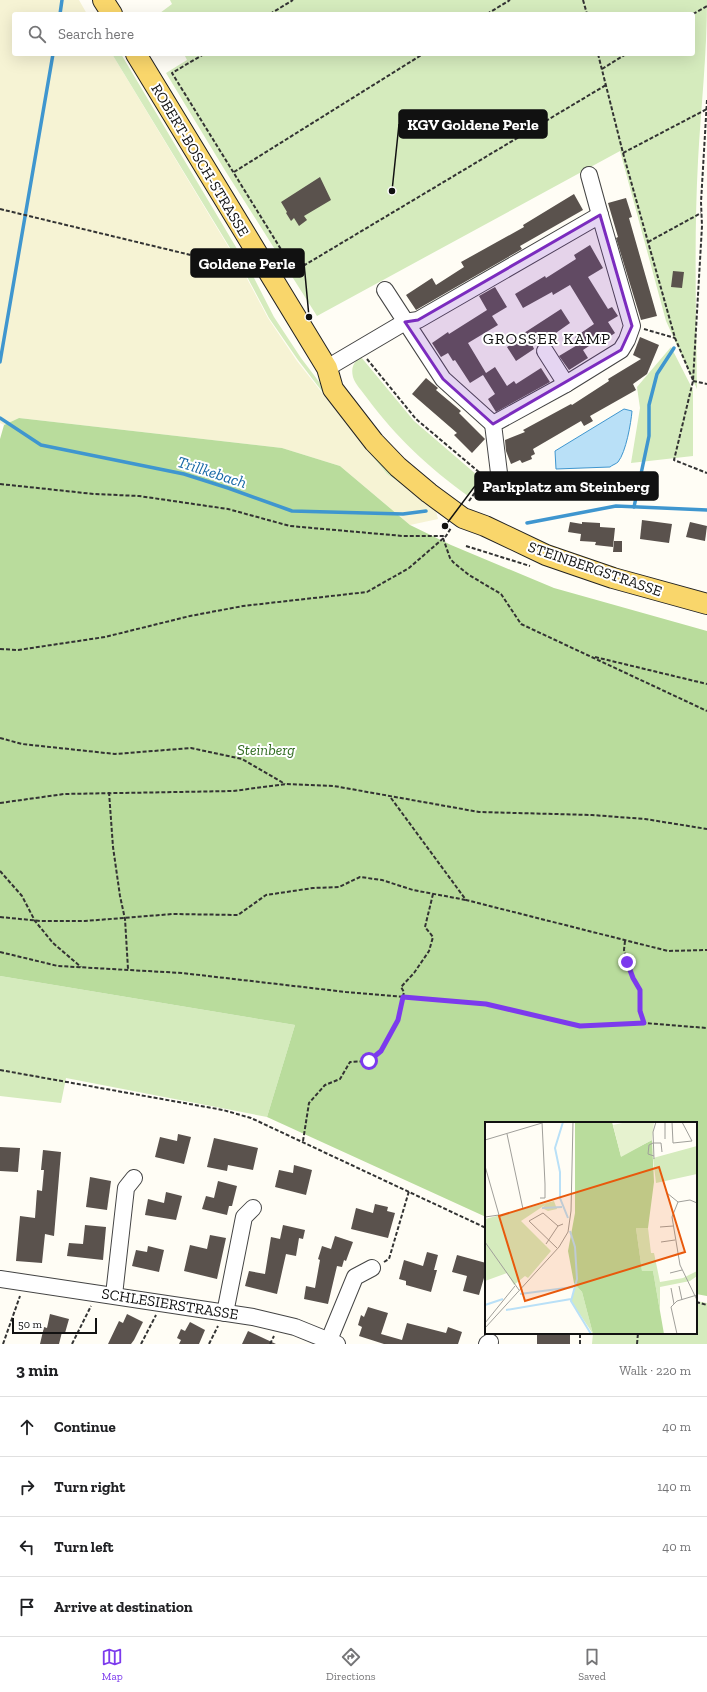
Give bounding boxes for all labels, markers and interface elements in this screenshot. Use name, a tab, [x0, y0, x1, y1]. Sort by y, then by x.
search box	[12, 12, 695, 56]
icon: search	[26, 23, 48, 45]
text: Search here	[58, 25, 134, 43]
street label: ROBERT-BOSCH-STRASSE	[147, 80, 253, 240]
callout: KGV Goldene Perle	[399, 110, 547, 138]
text: KGV Goldene Perle	[407, 115, 539, 134]
callout: Goldene Perle	[191, 249, 304, 277]
text: Goldene Perle	[198, 254, 296, 273]
district label: GROSSER KAMP	[483, 329, 611, 348]
water label: Trillkebach	[175, 452, 249, 492]
callout: Parkplatz am Steinberg	[475, 472, 658, 500]
text: Parkplatz am Steinberg	[482, 477, 650, 496]
street label: STEINBERGSTRASSE	[526, 538, 665, 600]
park label: Steinberg	[237, 741, 295, 759]
route end	[618, 953, 636, 971]
route start	[360, 1052, 378, 1070]
inset map	[485, 1122, 697, 1334]
street label: SCHLESIERSTRASSE	[100, 1284, 240, 1324]
scale bar	[12, 1316, 97, 1335]
text: 50 m	[18, 1318, 42, 1331]
text: 3 min	[16, 1360, 58, 1380]
text: Walk · 220 m	[619, 1363, 691, 1378]
icon: ahead	[16, 1416, 38, 1438]
text: Continue	[54, 1418, 116, 1436]
text: 40 m	[662, 1419, 691, 1434]
icon: right	[16, 1476, 38, 1498]
text: Turn right	[54, 1478, 125, 1496]
text: 140 m	[657, 1479, 691, 1494]
icon: left	[16, 1536, 38, 1558]
text: Turn left	[54, 1538, 114, 1556]
text: 40 m	[662, 1539, 691, 1554]
icon: arrive	[16, 1596, 38, 1618]
text: Arrive at destination	[54, 1598, 193, 1616]
tab: Map	[101, 1646, 123, 1683]
tab: Directions	[326, 1646, 376, 1683]
tab: Saved	[578, 1646, 606, 1683]

